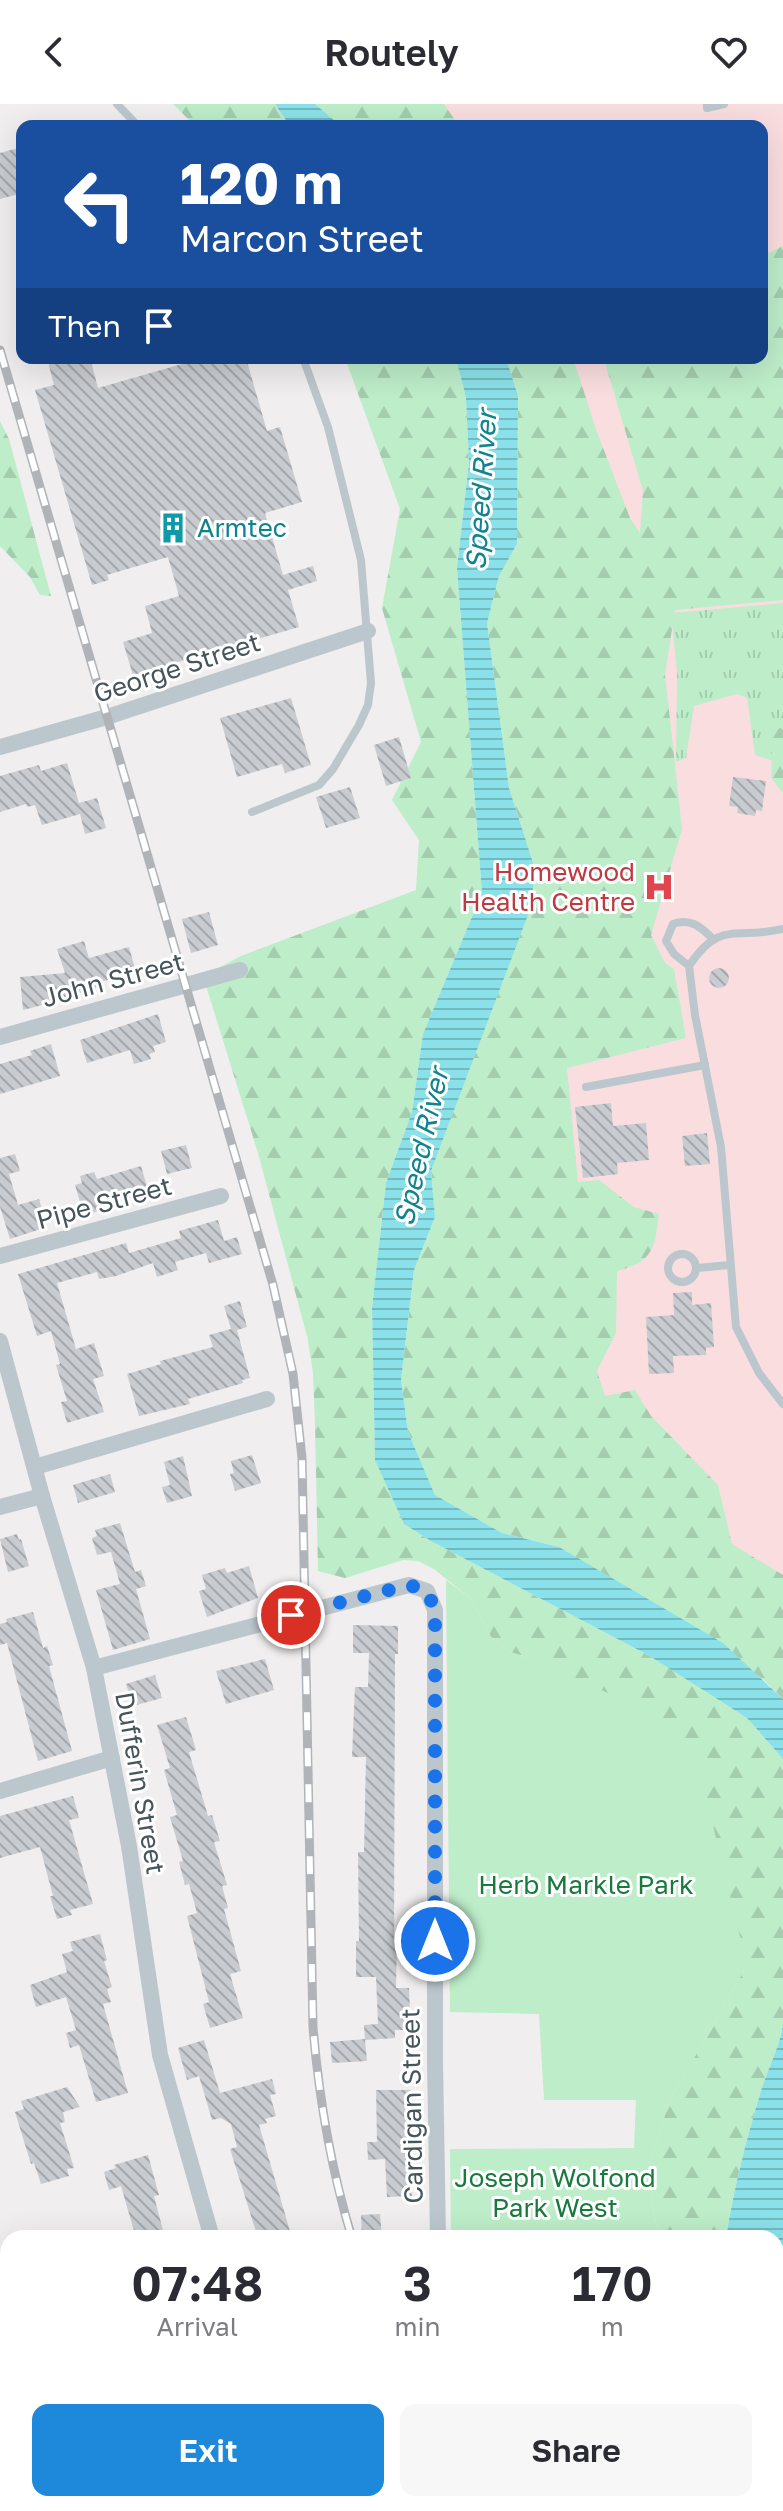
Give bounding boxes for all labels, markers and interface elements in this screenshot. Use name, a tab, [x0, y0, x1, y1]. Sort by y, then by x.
icon: back	[32, 30, 76, 74]
icon: heart	[707, 30, 751, 74]
text: Routely	[324, 31, 459, 74]
text: 120 m	[180, 149, 342, 216]
icon: left	[48, 152, 152, 256]
text: Marcon Street	[180, 217, 424, 260]
icon: arrive	[137, 304, 181, 348]
text: Then	[48, 308, 121, 344]
water label: Speed River	[458, 405, 503, 571]
building icon: Armtec	[156, 511, 190, 545]
place label: Armtec	[197, 512, 287, 543]
street label: George Street	[90, 626, 264, 709]
place label: Homewood Health Centre	[461, 856, 635, 917]
hospital icon: Homewood Health Centre	[642, 870, 676, 904]
street label: John Street	[39, 946, 187, 1013]
water label: Speed River	[386, 1061, 456, 1229]
street label: Pipe Street	[33, 1170, 175, 1235]
pin	[257, 1581, 325, 1649]
icon: arrive	[269, 1593, 313, 1637]
street label: Dufferin Street	[109, 1689, 172, 1876]
park label: Herb Markle Park	[478, 1869, 694, 1900]
position arrow	[393, 1899, 477, 1983]
street label: Cardigan Street	[394, 2008, 429, 2204]
park label: Joseph Wolfond Park West	[454, 2162, 656, 2223]
text: 07:48	[131, 2254, 263, 2312]
text: 3	[403, 2254, 432, 2312]
text: 170	[572, 2254, 653, 2312]
text: Arrival	[157, 2311, 238, 2342]
text: min	[395, 2311, 440, 2342]
text: m	[601, 2311, 624, 2342]
button: Exit	[32, 2404, 384, 2496]
button: Share	[400, 2404, 752, 2496]

